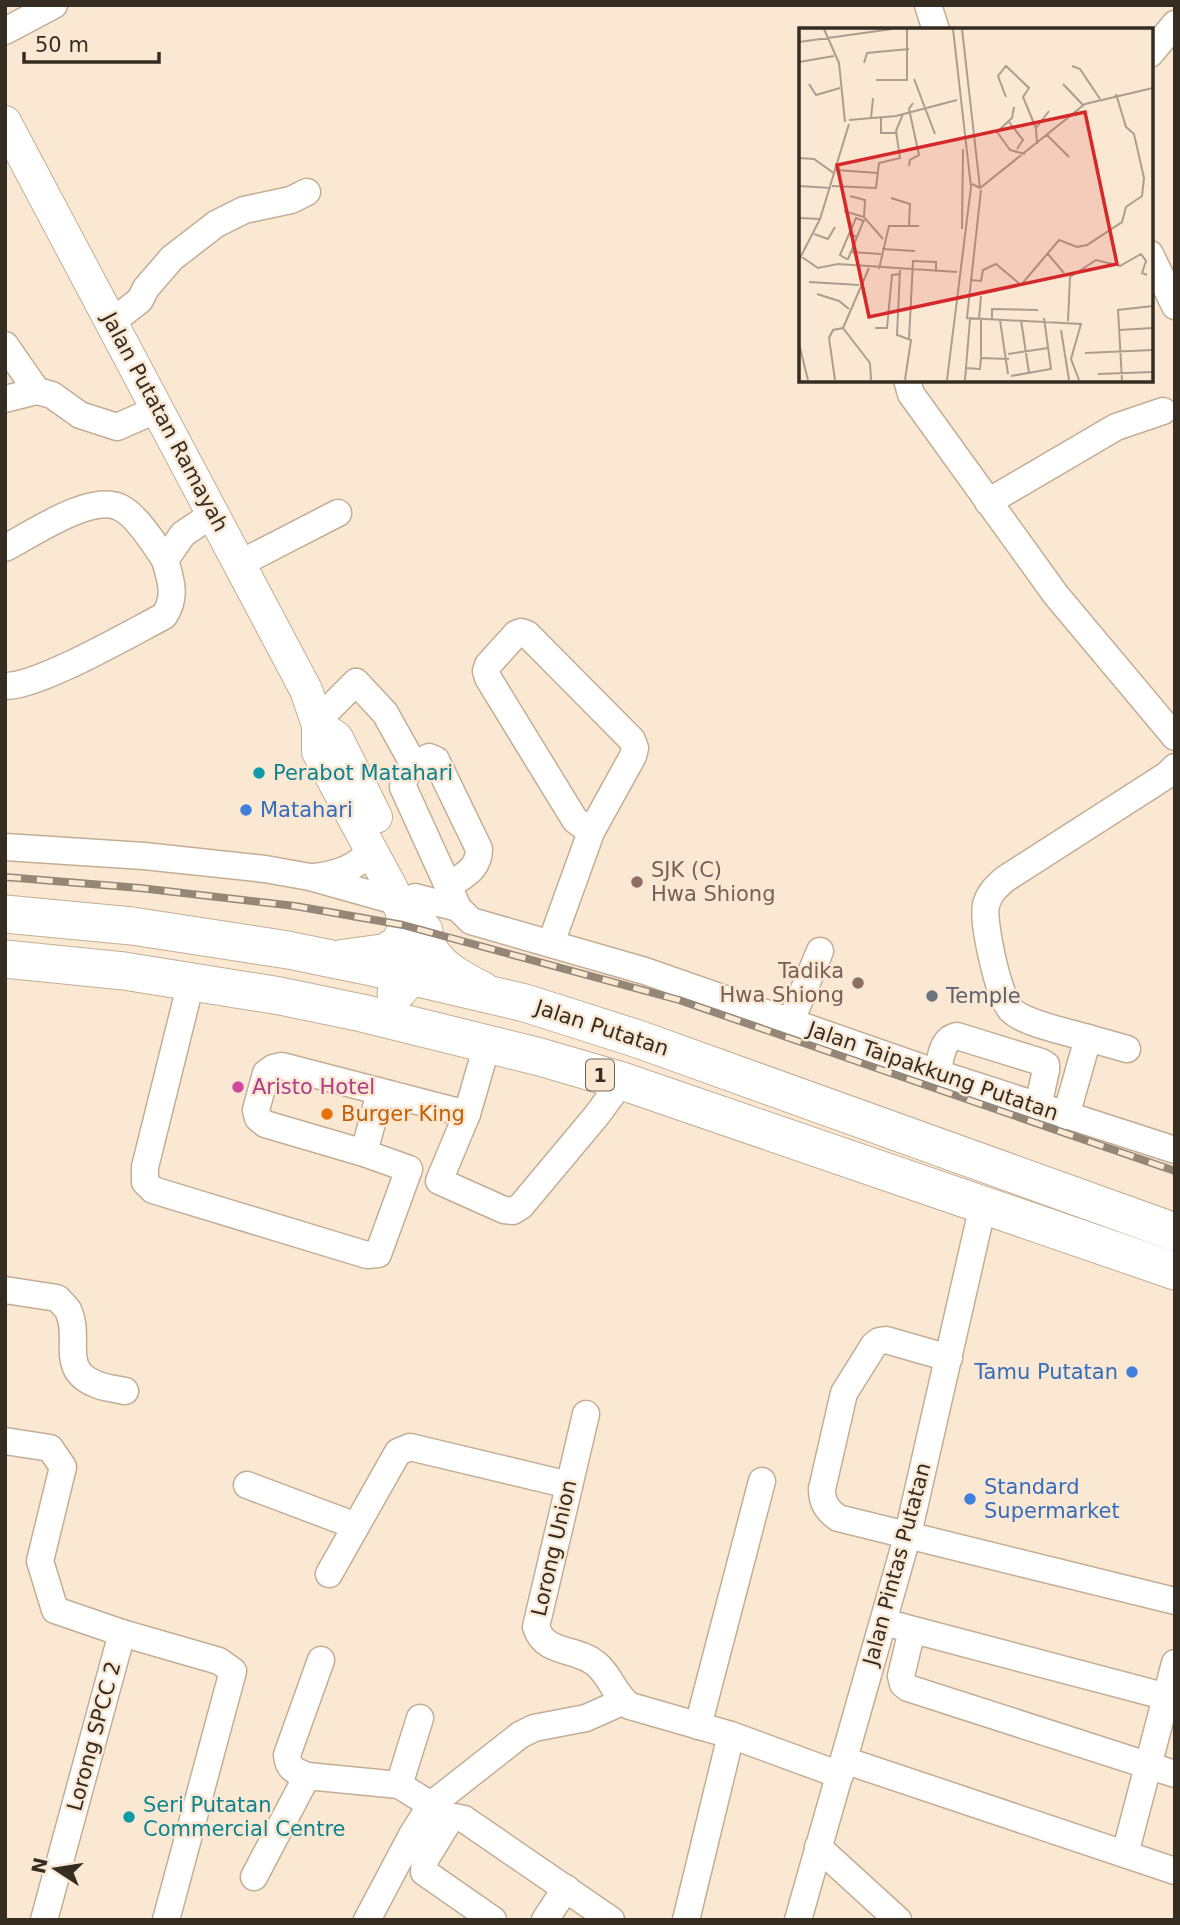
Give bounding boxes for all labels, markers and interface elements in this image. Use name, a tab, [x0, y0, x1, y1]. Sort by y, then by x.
scale bar	[24, 21, 159, 65]
inset map	[799, 28, 1152, 382]
text: 50 m	[35, 33, 89, 57]
street label: Jalan Putatan Ramayah	[96, 307, 233, 536]
place label: Perabot Matahari	[273, 761, 453, 785]
marker: Perabot Matahari	[251, 765, 267, 781]
place label: Matahari	[260, 798, 353, 822]
marker: Matahari	[238, 802, 254, 818]
place label: SJK (C) Hwa Shiong	[651, 858, 775, 906]
marker: SJK (C) Hwa Shiong	[629, 874, 645, 890]
place label: Tadika Hwa Shiong	[720, 959, 844, 1007]
marker: Tadika Hwa Shiong	[850, 975, 866, 991]
place label: Temple	[945, 984, 1021, 1008]
marker: Temple	[924, 988, 940, 1004]
street label: Jalan Putatan	[530, 995, 672, 1061]
street label: Jalan Taipakkung Putatan	[803, 1016, 1061, 1125]
road number: 1	[586, 1060, 614, 1091]
place label: Aristo Hotel	[252, 1075, 375, 1099]
marker: Aristo Hotel	[230, 1079, 246, 1095]
place label: Burger King	[341, 1102, 465, 1126]
marker: Burger King	[319, 1106, 335, 1122]
place label: Tamu Putatan	[973, 1360, 1118, 1384]
marker: Tamu Putatan	[1124, 1364, 1140, 1380]
street label: Jalan Pintas Putatan	[858, 1460, 936, 1670]
place label: Standard Supermarket	[984, 1475, 1120, 1523]
street label: Lorong Union	[527, 1477, 581, 1619]
marker: Standard Supermarket	[962, 1491, 978, 1507]
street label: Lorong SPCC 2	[62, 1659, 126, 1813]
place label: Seri Putatan Commercial Centre	[143, 1793, 346, 1841]
marker: Seri Putatan Commercial Centre	[121, 1809, 137, 1825]
north arrow	[21, 1834, 91, 1904]
text: N	[27, 1855, 52, 1876]

